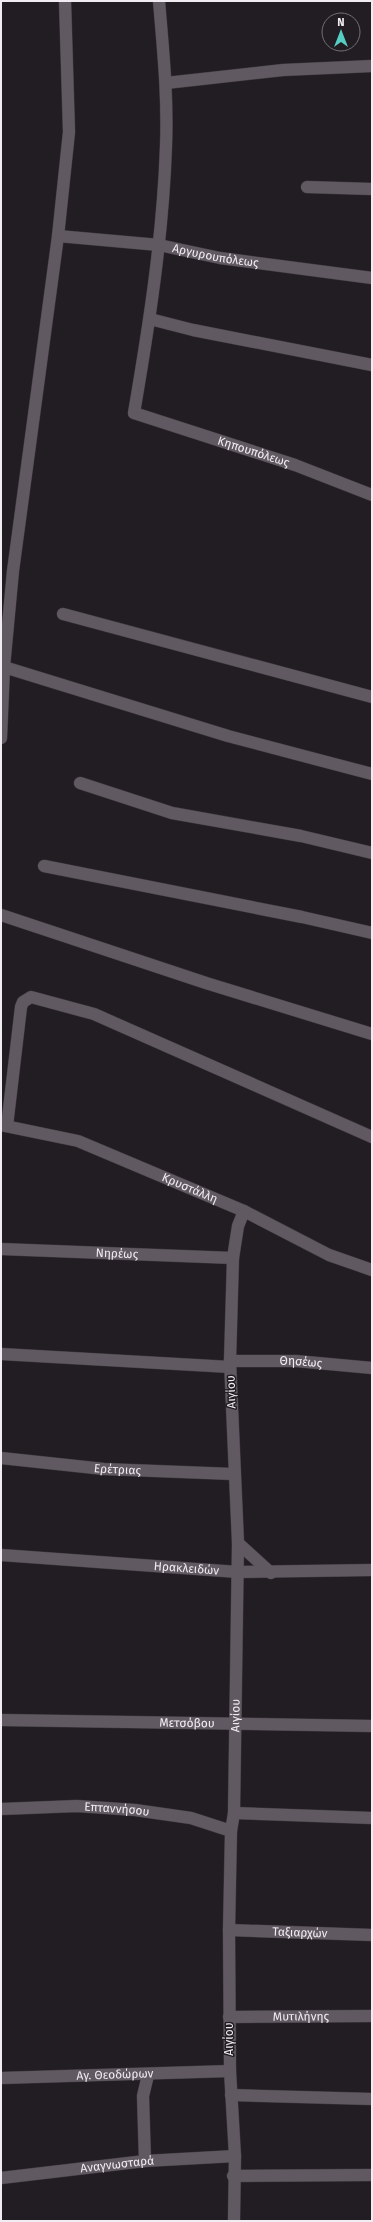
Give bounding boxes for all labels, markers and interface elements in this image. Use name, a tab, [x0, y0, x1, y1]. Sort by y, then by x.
north arrow	[321, 12, 361, 52]
text: N	[337, 16, 345, 29]
street label: Αργυρουπόλεως	[171, 241, 260, 270]
street label: Κηπουπόλεως	[216, 433, 292, 470]
street label: Κρυστάλλη	[160, 1170, 220, 1206]
street label: Νηρέως	[95, 1246, 139, 1261]
street label: Θησέως	[280, 1354, 323, 1370]
street label: Αιγίου	[223, 1375, 239, 1409]
street label: Ερέτριας	[93, 1461, 142, 1477]
street label: Ηρακλειδών	[153, 1559, 220, 1578]
street label: Αιγίου	[228, 1699, 243, 1732]
street label: Μετσόβου	[159, 1716, 215, 1730]
street label: Επταννήσου	[84, 1800, 150, 1819]
street label: Ταξιαρχών	[272, 1925, 328, 1940]
street label: Μυτιλήνης	[273, 2009, 330, 2024]
street label: Αιγίου	[222, 2022, 236, 2056]
street label: Αγ. Θεοδώρων	[76, 2066, 154, 2083]
street label: Αναγνωσταρά	[80, 2154, 154, 2176]

